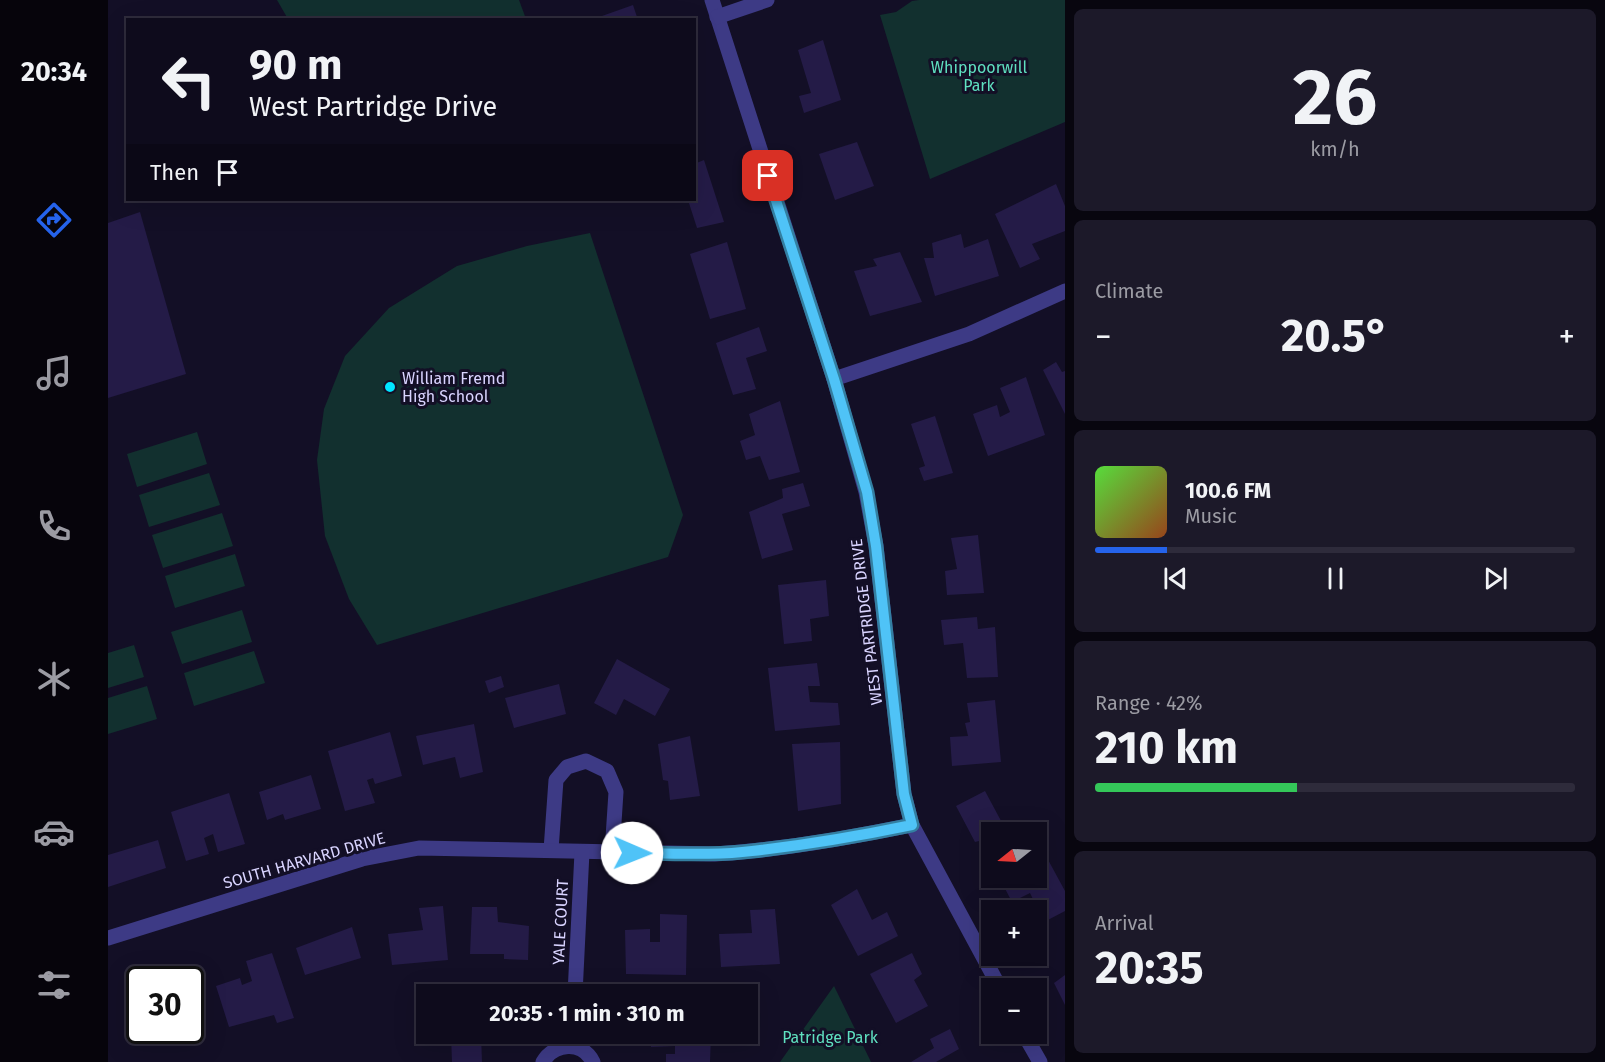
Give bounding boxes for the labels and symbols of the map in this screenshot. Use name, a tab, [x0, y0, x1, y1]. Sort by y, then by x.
park label: Whippoorwill Park	[931, 58, 1027, 95]
pin	[742, 150, 793, 201]
place label: William Fremd High School	[402, 369, 505, 406]
marker: William Fremd High School	[383, 380, 397, 394]
street label: WEST PARTRIDGE DRIVE	[847, 538, 886, 706]
position arrow	[600, 821, 664, 885]
north arrow	[981, 822, 1047, 888]
street label: SOUTH HARVARD DRIVE	[221, 828, 387, 893]
street label: YALE COURT	[549, 878, 572, 965]
speed limit sign: 30	[126, 966, 204, 1044]
park label: Patridge Park	[782, 1028, 879, 1047]

